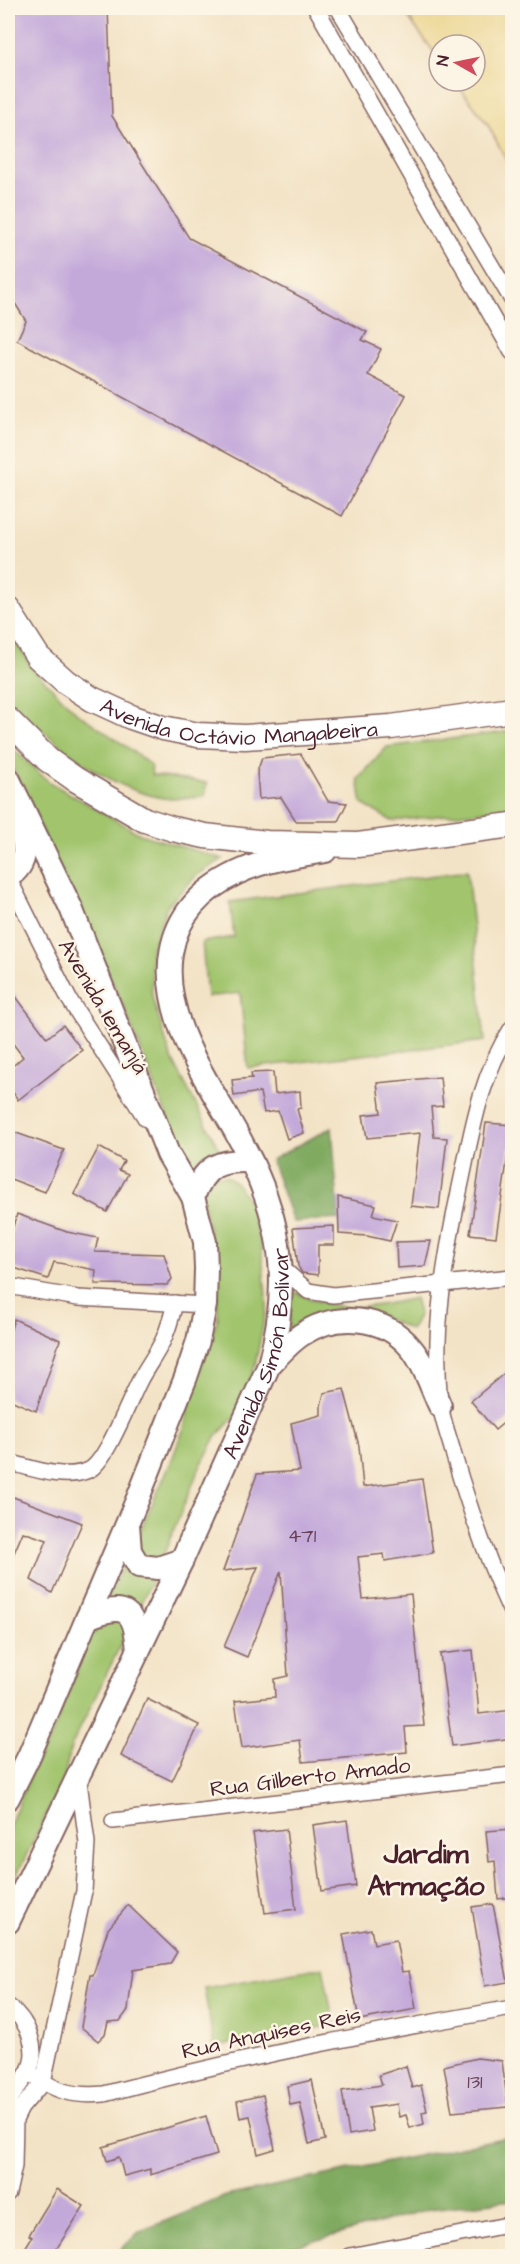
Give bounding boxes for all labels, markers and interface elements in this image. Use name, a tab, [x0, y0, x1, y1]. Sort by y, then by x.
north arrow	[427, 33, 487, 93]
text: N	[432, 54, 455, 67]
street label: Avenida Octávio Mangabeira	[95, 691, 379, 754]
street label: Avenida Iemanjá	[50, 933, 155, 1080]
street label: Avenida Simón Bolívar	[215, 1246, 298, 1464]
house number: 471	[288, 1522, 317, 1550]
street label: Rua Gilberto Amado	[208, 1750, 413, 1805]
district label: Jardim Armação	[367, 1835, 485, 1906]
street label: Rua Anquises Reis	[179, 1999, 364, 2068]
house number: 131	[467, 2068, 483, 2096]

